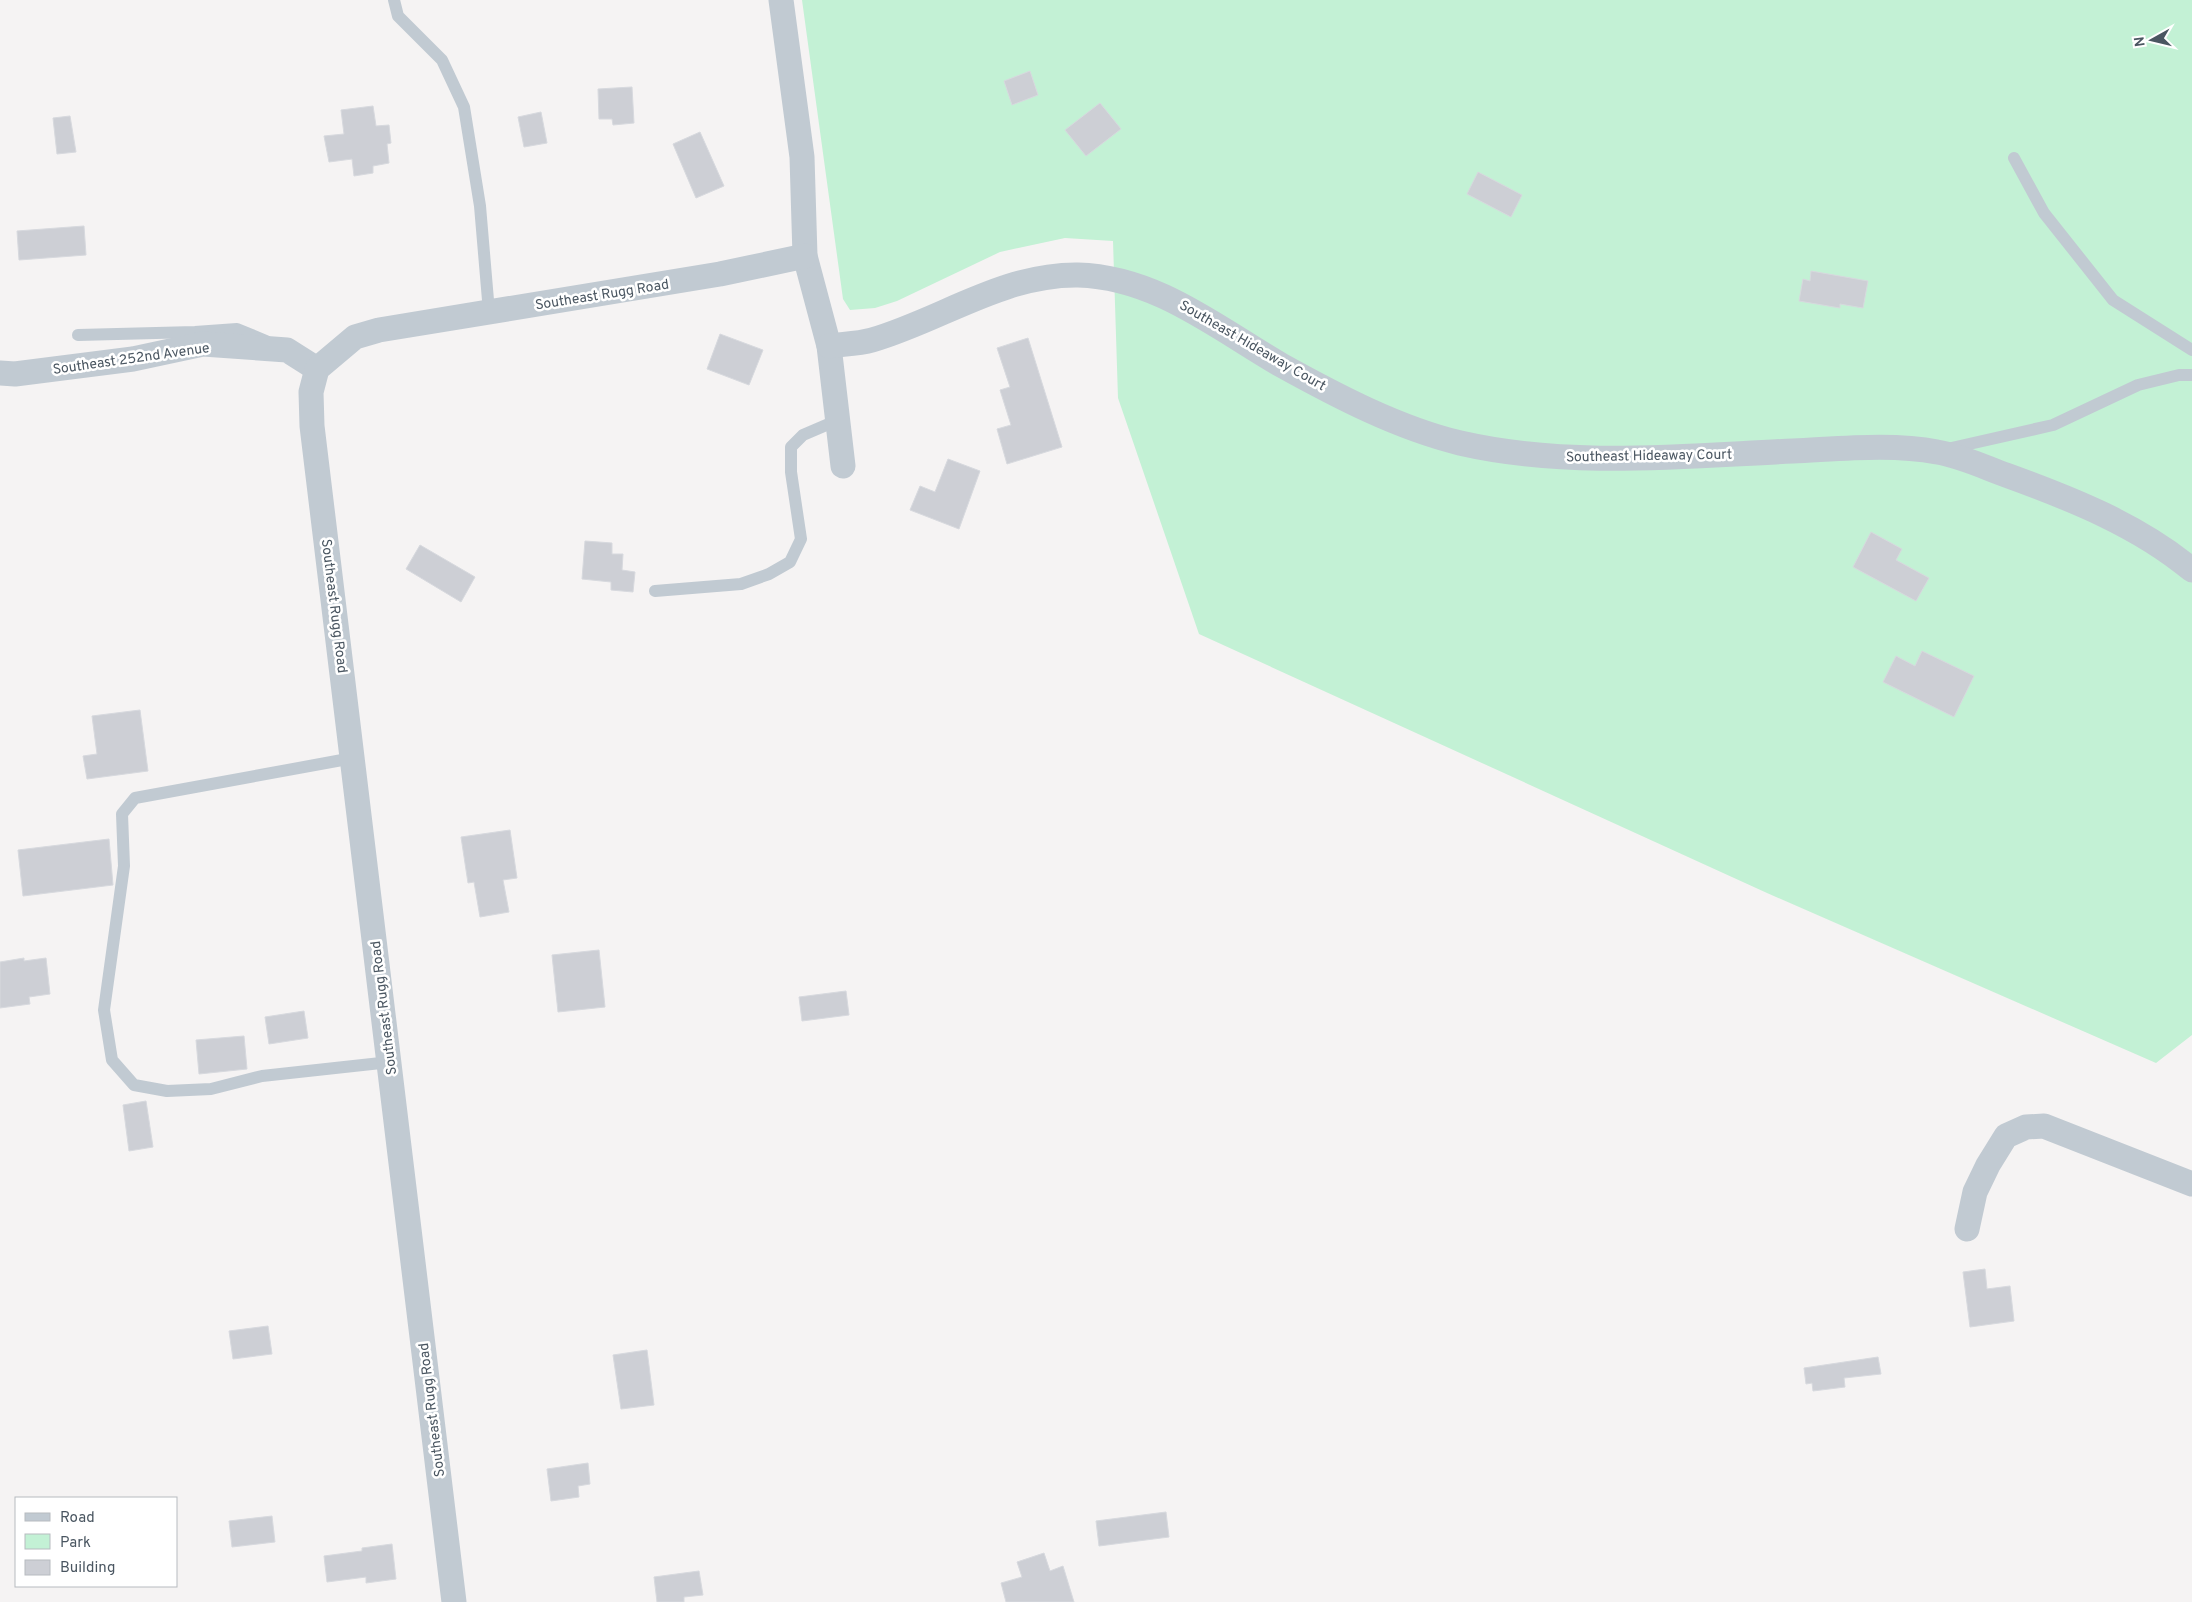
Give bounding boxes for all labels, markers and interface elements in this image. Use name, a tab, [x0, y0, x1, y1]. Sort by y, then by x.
north arrow	[2127, 15, 2177, 65]
text: N	[2131, 35, 2150, 48]
street label: Southeast Rugg Road	[534, 277, 670, 314]
street label: Southeast Hideaway Court	[1176, 297, 1329, 395]
street label: Southeast 252nd Avenue	[52, 340, 211, 379]
street label: Southeast Hideaway Court	[1566, 447, 1732, 466]
street label: Southeast Rugg Road	[317, 538, 350, 674]
street label: Southeast Rugg Road	[368, 940, 401, 1076]
street label: Southeast Rugg Road	[416, 1342, 449, 1478]
legend	[15, 1497, 178, 1587]
text: Road	[60, 1509, 95, 1528]
text: Park	[60, 1534, 91, 1553]
text: Building	[60, 1559, 115, 1578]

